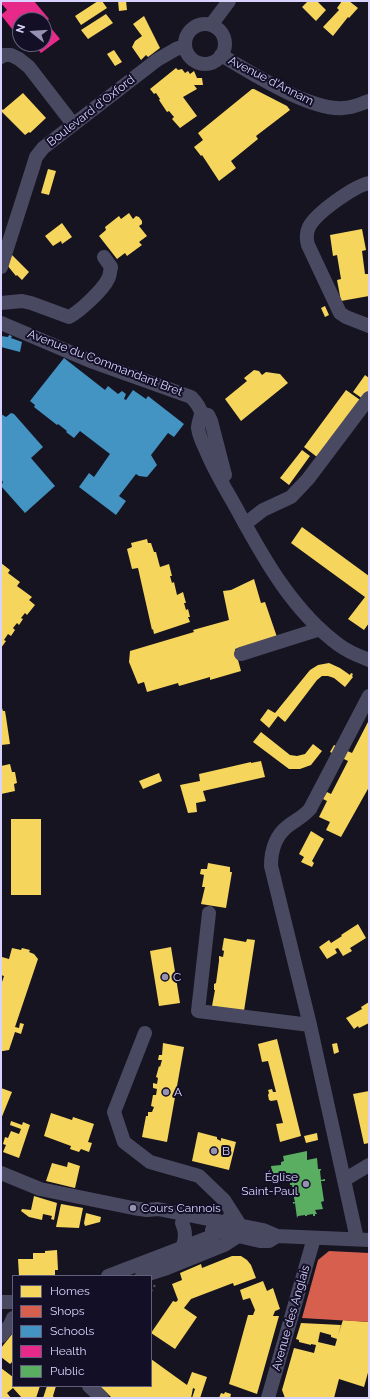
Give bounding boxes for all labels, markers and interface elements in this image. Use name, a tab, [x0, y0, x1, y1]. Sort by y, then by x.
north arrow	[12, 12, 52, 52]
text: N	[14, 23, 28, 35]
street label: Avenue d'Annam	[226, 53, 316, 109]
street label: Boulevard d'Oxford	[44, 72, 138, 150]
street label: Avenue du Commandant Bret	[25, 327, 185, 399]
place label: C	[173, 970, 181, 984]
marker: C	[160, 972, 170, 982]
place label: A	[174, 1085, 182, 1099]
marker: A	[161, 1087, 171, 1097]
place label: B	[222, 1144, 230, 1158]
marker: B	[209, 1146, 219, 1156]
place label: Église Saint-Paul	[241, 1170, 298, 1198]
marker: Église Saint-Paul	[301, 1179, 311, 1189]
place label: Cours Cannois	[141, 1201, 221, 1215]
marker: Cours Cannois	[128, 1203, 138, 1213]
street label: Avenue des Anglais	[269, 1263, 313, 1373]
legend	[12, 1275, 152, 1387]
text: Homes	[50, 1284, 90, 1298]
text: Shops	[50, 1304, 85, 1318]
text: Schools	[50, 1324, 94, 1338]
text: Health	[50, 1344, 87, 1358]
text: Public	[50, 1364, 84, 1378]

